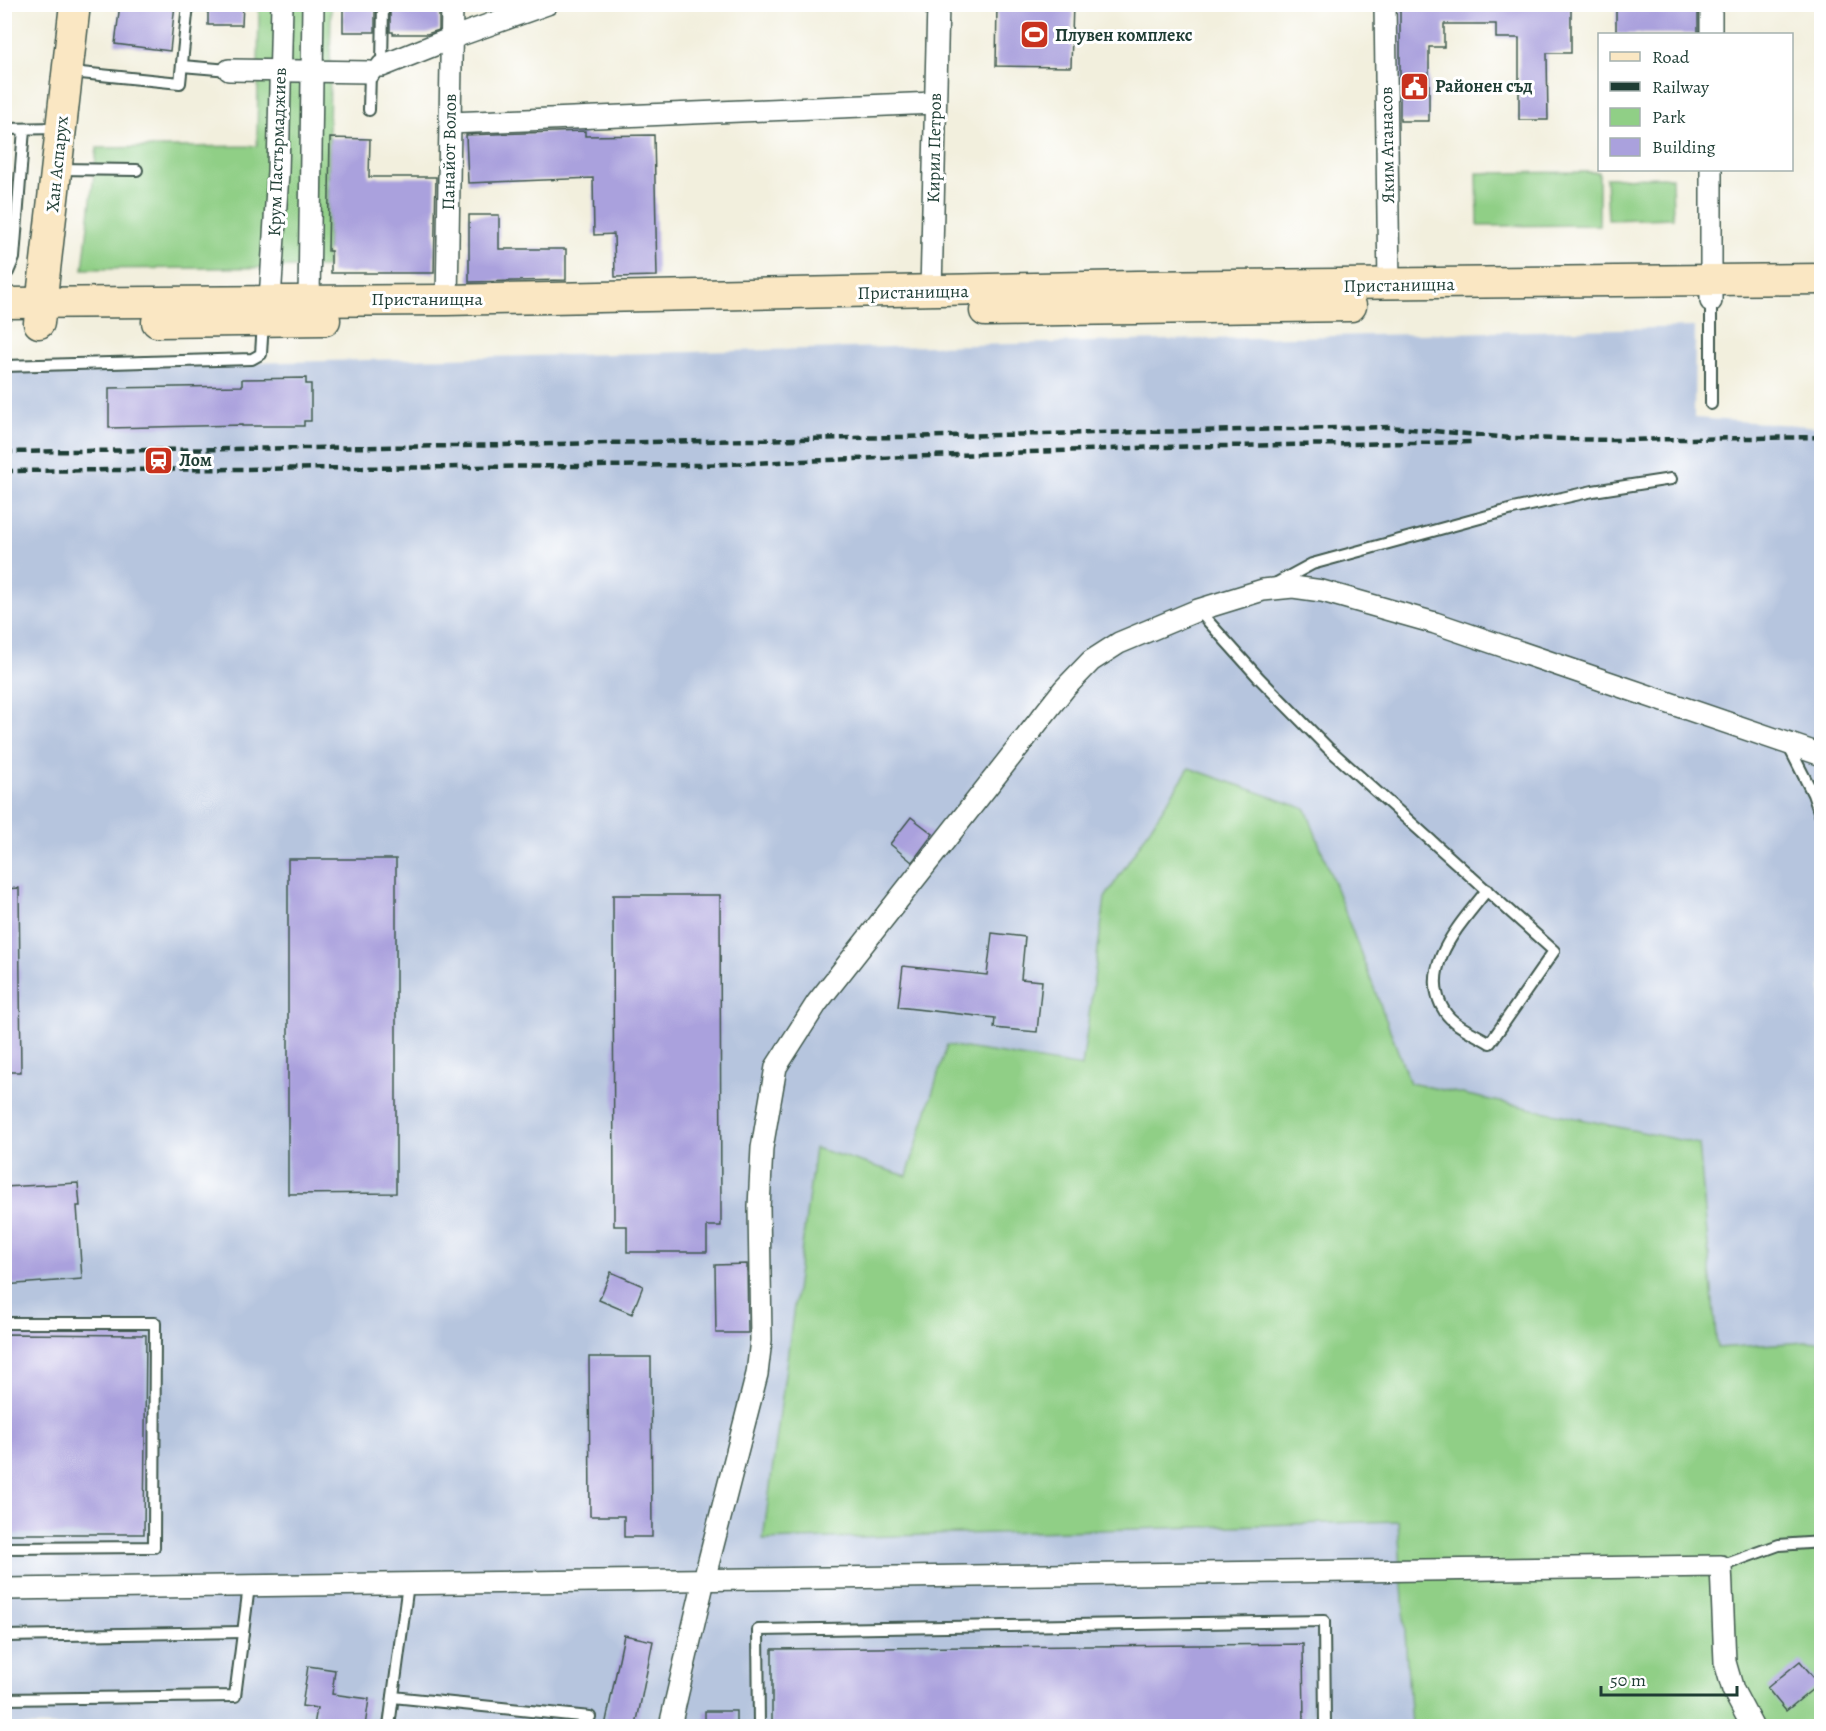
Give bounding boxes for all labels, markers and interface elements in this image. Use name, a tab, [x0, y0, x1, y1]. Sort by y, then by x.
sports icon: Плувен комплекс	[1018, 19, 1050, 51]
place label: Плувен комплекс	[1055, 23, 1193, 47]
legend	[1598, 33, 1793, 171]
text: Road	[1652, 45, 1690, 69]
street label: Крум Пастърмаджиев	[262, 67, 292, 237]
public building icon: Районен съд	[1398, 70, 1430, 102]
place label: Районен съд	[1435, 74, 1533, 98]
text: Railway	[1652, 75, 1710, 99]
street label: Яким Атанасов	[1374, 86, 1400, 204]
street label: Панайот Волов	[436, 93, 462, 211]
street label: Кирил Петров	[921, 93, 947, 203]
text: Park	[1652, 105, 1686, 129]
street label: Хан Аспарух	[40, 115, 74, 213]
text: Building	[1652, 135, 1716, 159]
street label: Пристанищна	[1343, 272, 1456, 298]
street label: Пристанищна	[857, 279, 970, 305]
street label: Пристанищна	[371, 287, 483, 311]
station icon: Лом	[142, 444, 174, 476]
place label: Лом	[179, 448, 212, 472]
scale bar	[1601, 1659, 1738, 1697]
text: 50 m	[1610, 1668, 1646, 1692]

